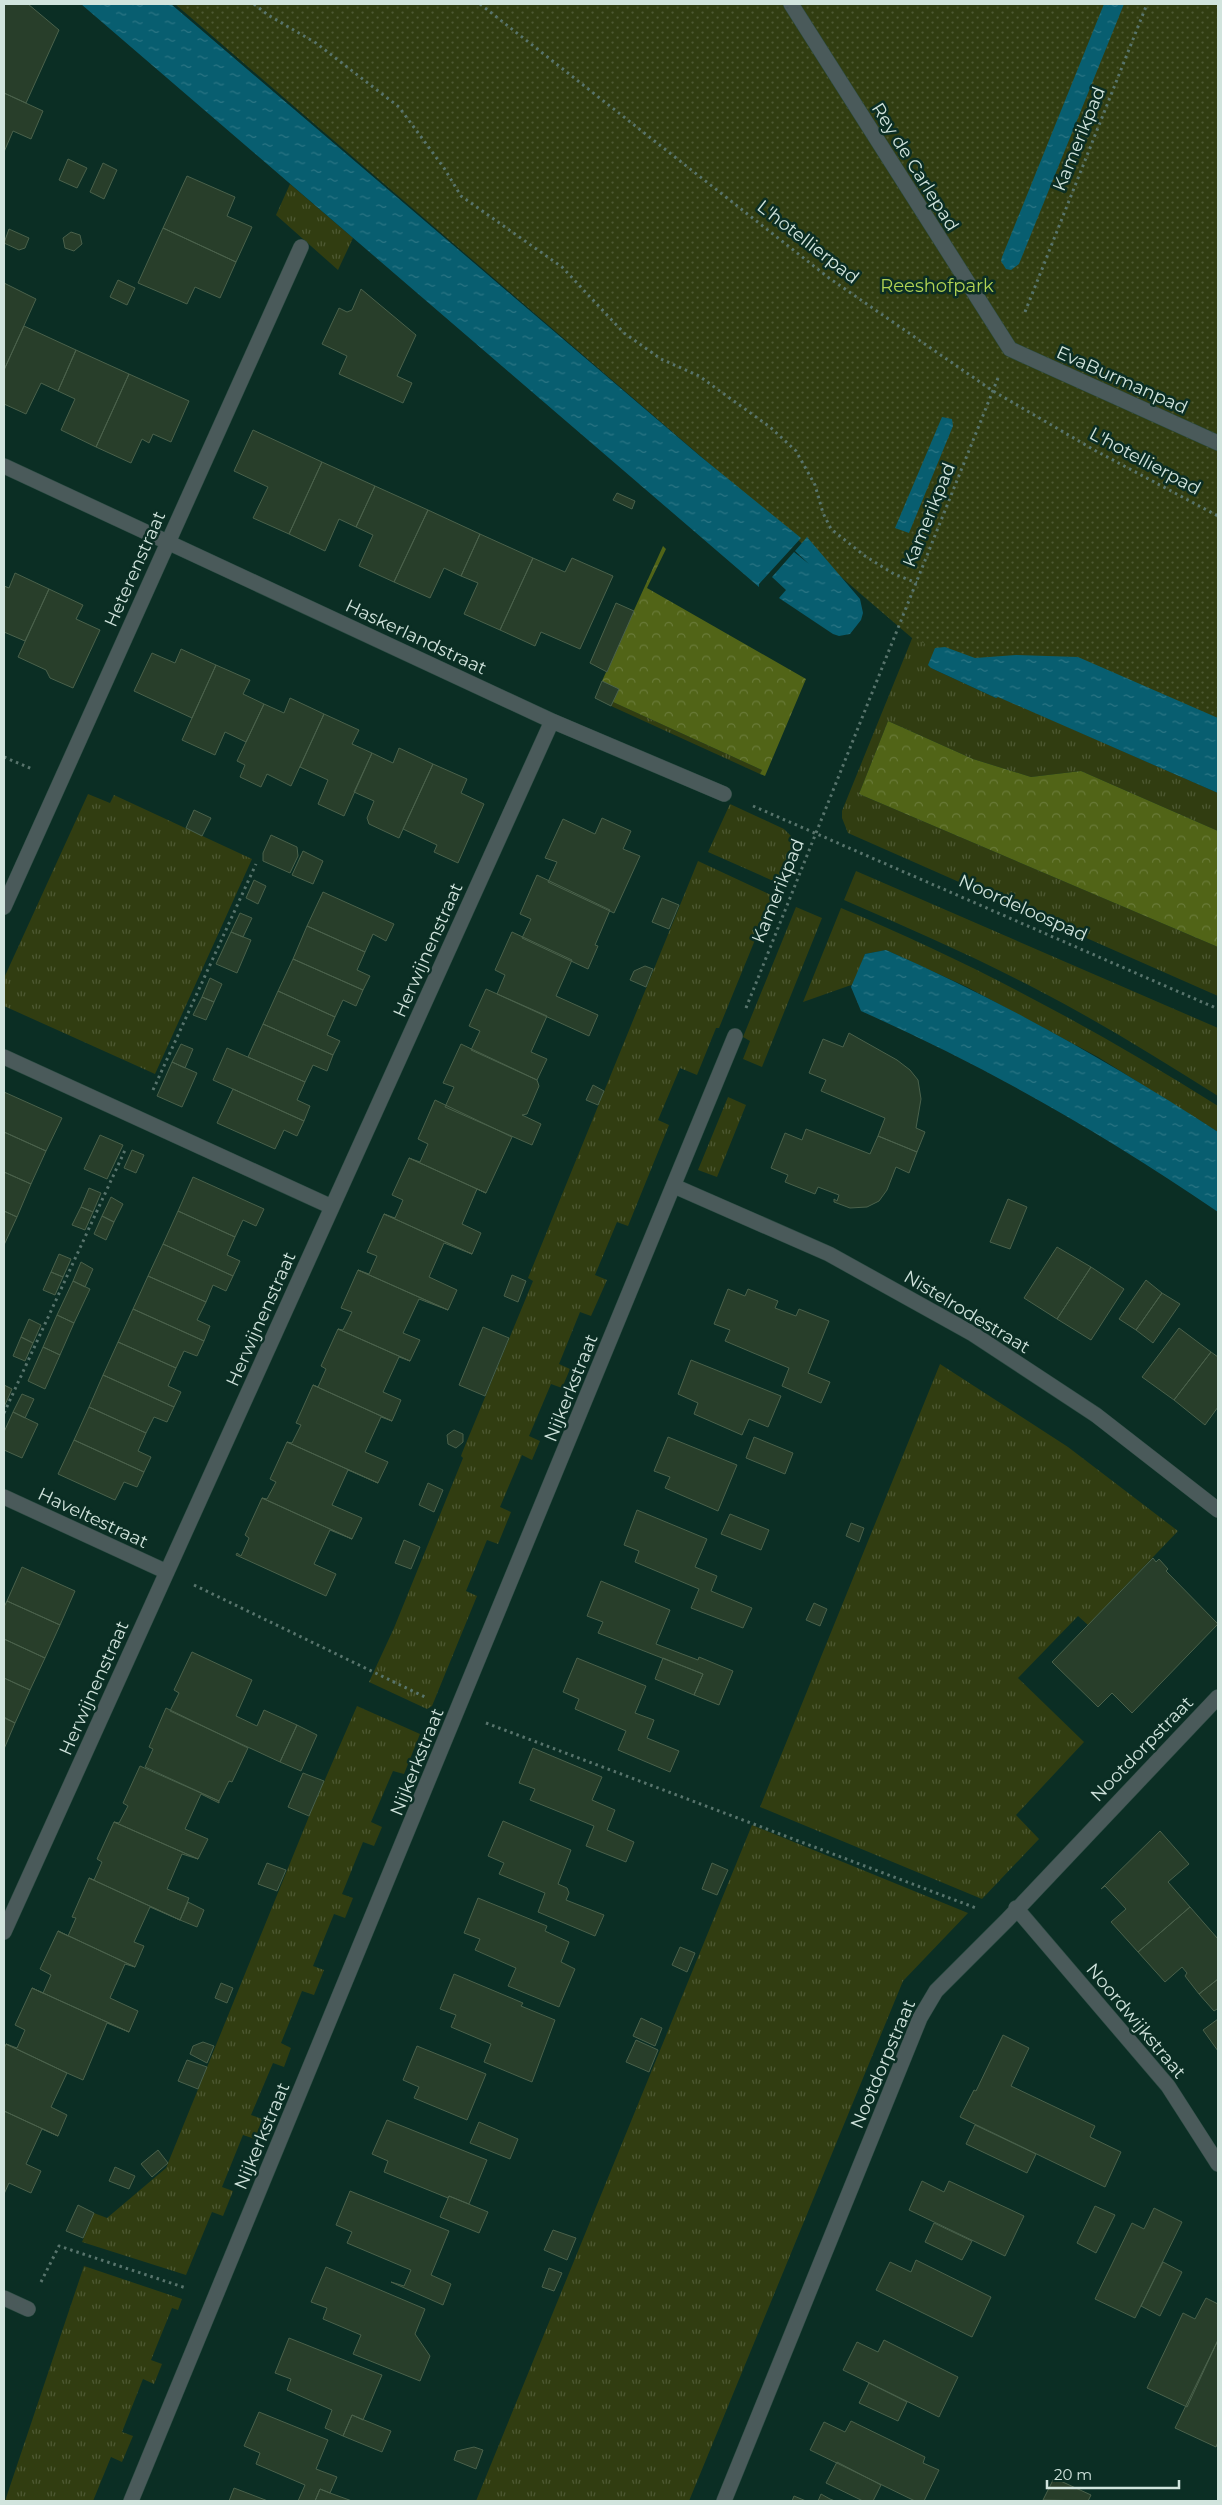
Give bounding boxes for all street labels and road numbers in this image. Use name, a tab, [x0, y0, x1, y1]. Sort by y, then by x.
street label: Kamerikpad	[1048, 84, 1110, 194]
street label: Rey de Carlepad	[867, 99, 963, 235]
street label: L'hotellierpad	[753, 195, 863, 289]
street label: EvaBurmanpad	[1053, 341, 1191, 419]
street label: L'hotellierpad	[1086, 422, 1204, 500]
street label: Kamerikpad	[898, 460, 960, 570]
street label: Heterenstraat	[100, 508, 170, 630]
street label: Haskerlandstraat	[342, 595, 490, 679]
street label: Kamerikpad	[747, 836, 809, 946]
street label: Noordeloospad	[955, 870, 1091, 946]
street label: Herwijnenstraat	[388, 879, 468, 1021]
street label: Herwijnenstraat	[221, 1248, 301, 1390]
street label: Nistelrodestraat	[900, 1266, 1034, 1358]
street label: Nijkerkstraat	[539, 1331, 603, 1445]
street label: Haveltestraat	[34, 1483, 152, 1553]
street label: Herwijnenstraat	[54, 1617, 134, 1759]
street label: Nootdorpstraat	[1086, 1692, 1198, 1806]
street label: Nijkerkstraat	[385, 1705, 449, 1819]
street label: Noordwijkstraat	[1081, 1959, 1191, 2083]
street label: Nootdorpstraat	[846, 1996, 920, 2132]
street label: Nijkerkstraat	[230, 2079, 294, 2193]

